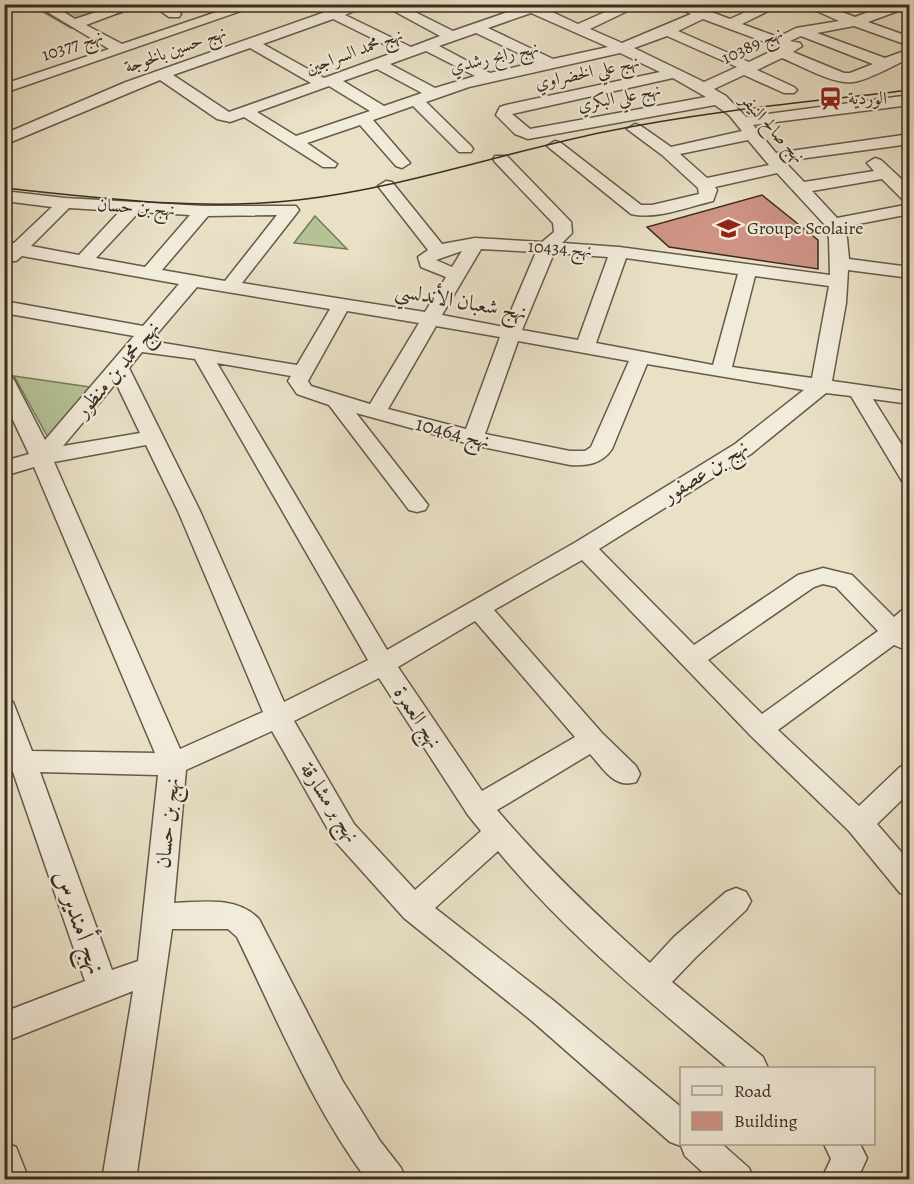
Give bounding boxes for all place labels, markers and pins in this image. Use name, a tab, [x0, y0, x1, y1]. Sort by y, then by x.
station icon: الوردية	[817, 85, 843, 111]
place label: الوردية	[848, 86, 887, 110]
school or university icon: Groupe Scolaire	[716, 215, 742, 241]
place label: Groupe Scolaire	[747, 216, 863, 240]

